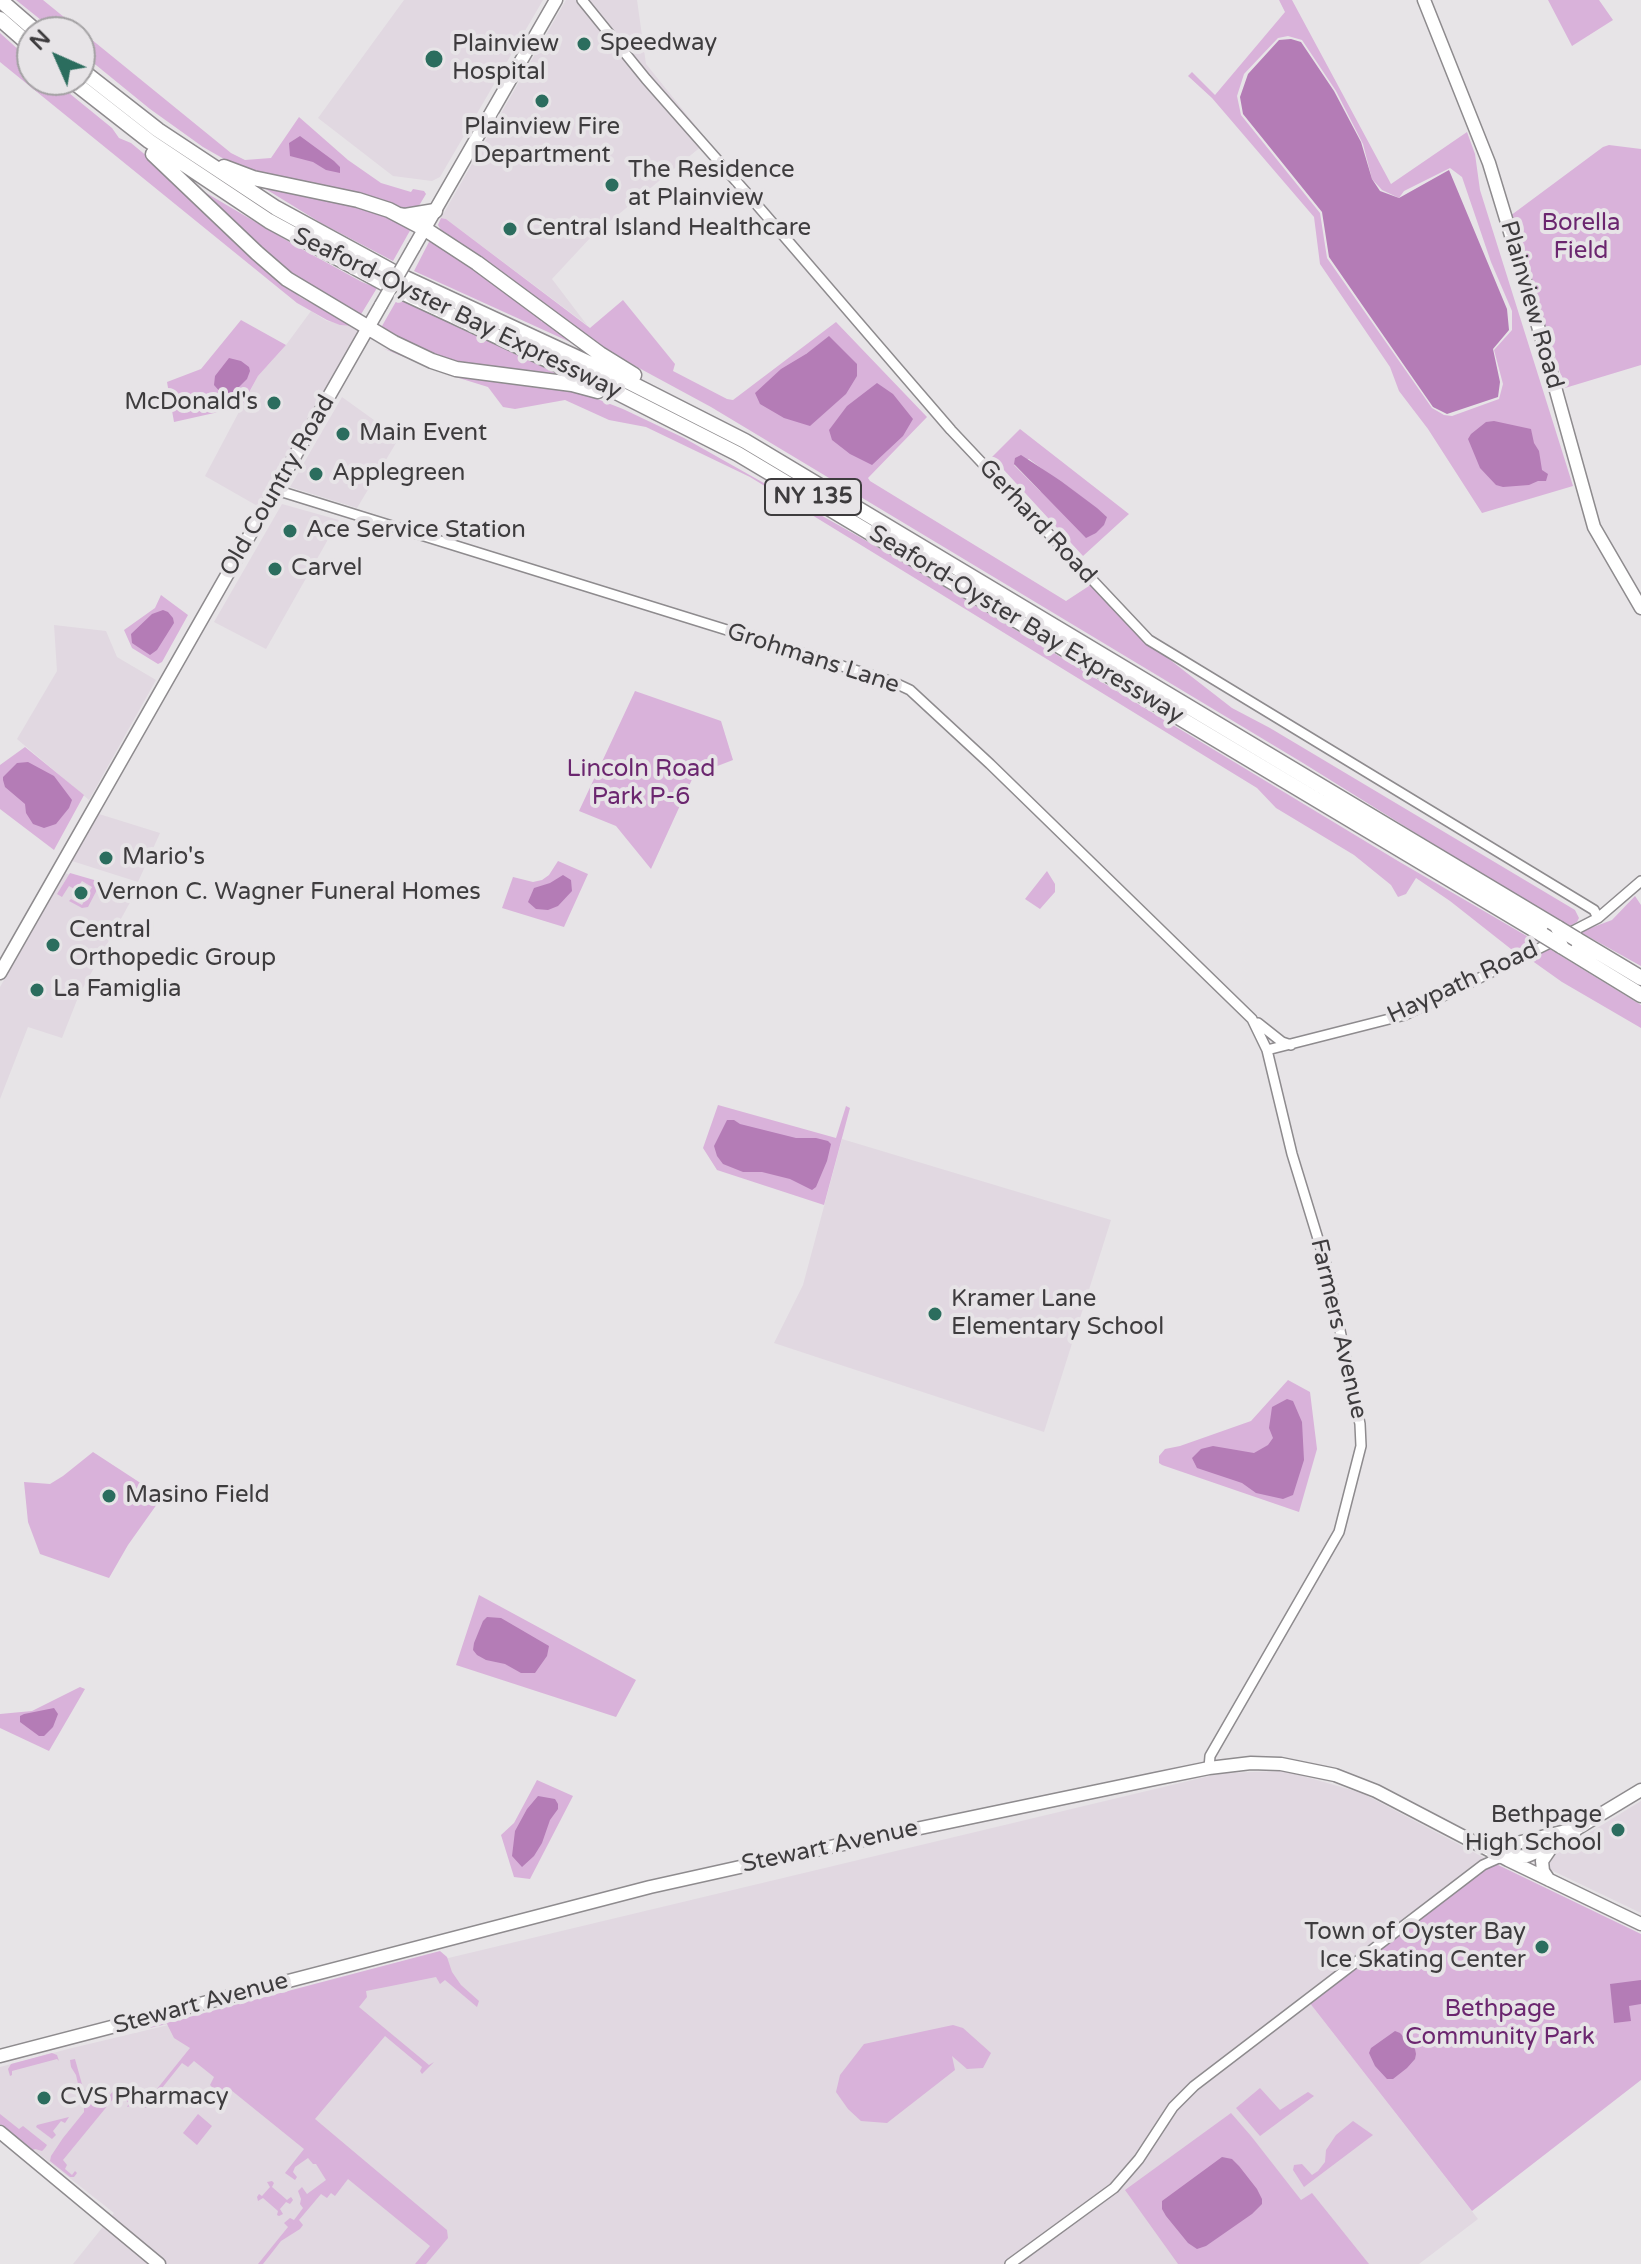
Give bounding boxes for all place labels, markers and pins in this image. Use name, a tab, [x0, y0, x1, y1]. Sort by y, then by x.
place label: Speedway	[600, 30, 717, 58]
place label: Plainview Hospital	[452, 31, 559, 87]
marker: Speedway	[575, 35, 593, 53]
marker: Plainview Hospital	[423, 48, 445, 70]
marker: Plainview Fire Department	[533, 92, 551, 110]
place label: Plainview Fire Department	[464, 114, 620, 170]
place label: The Residence at Plainview	[628, 157, 795, 213]
marker: The Residence at Plainview	[603, 176, 621, 194]
place label: Central Island Healthcare	[526, 215, 811, 243]
marker: Central Island Healthcare	[501, 220, 519, 238]
place label: McDonald's	[124, 389, 258, 417]
marker: McDonald's	[265, 394, 283, 412]
place label: Main Event	[359, 420, 487, 448]
marker: Main Event	[334, 425, 352, 443]
place label: Applegreen	[332, 460, 465, 488]
marker: Applegreen	[307, 465, 325, 483]
place label: Ace Service Station	[306, 517, 526, 545]
marker: Ace Service Station	[281, 522, 299, 540]
place label: Carvel	[291, 555, 362, 583]
marker: Carvel	[266, 560, 284, 578]
place label: Mario's	[122, 844, 205, 872]
marker: Mario's	[97, 849, 115, 867]
place label: Vernon C. Wagner Funeral Homes	[97, 879, 481, 907]
marker: Vernon C. Wagner Funeral Homes	[72, 884, 90, 902]
place label: Central Orthopedic Group	[69, 917, 276, 973]
marker: Central Orthopedic Group	[44, 936, 62, 954]
place label: La Famiglia	[53, 976, 181, 1004]
marker: La Famiglia	[28, 981, 46, 999]
place label: Kramer Lane Elementary School	[951, 1286, 1164, 1342]
marker: Kramer Lane Elementary School	[926, 1305, 944, 1323]
place label: Masino Field	[125, 1482, 270, 1510]
marker: Masino Field	[100, 1487, 118, 1505]
place label: Bethpage High School	[1465, 1802, 1602, 1858]
marker: Bethpage High School	[1609, 1821, 1627, 1839]
place label: Town of Oyster Bay Ice Skating Center	[1304, 1919, 1526, 1975]
marker: Town of Oyster Bay Ice Skating Center	[1533, 1938, 1551, 1956]
place label: CVS Pharmacy	[60, 2084, 229, 2112]
marker: CVS Pharmacy	[35, 2089, 53, 2107]

